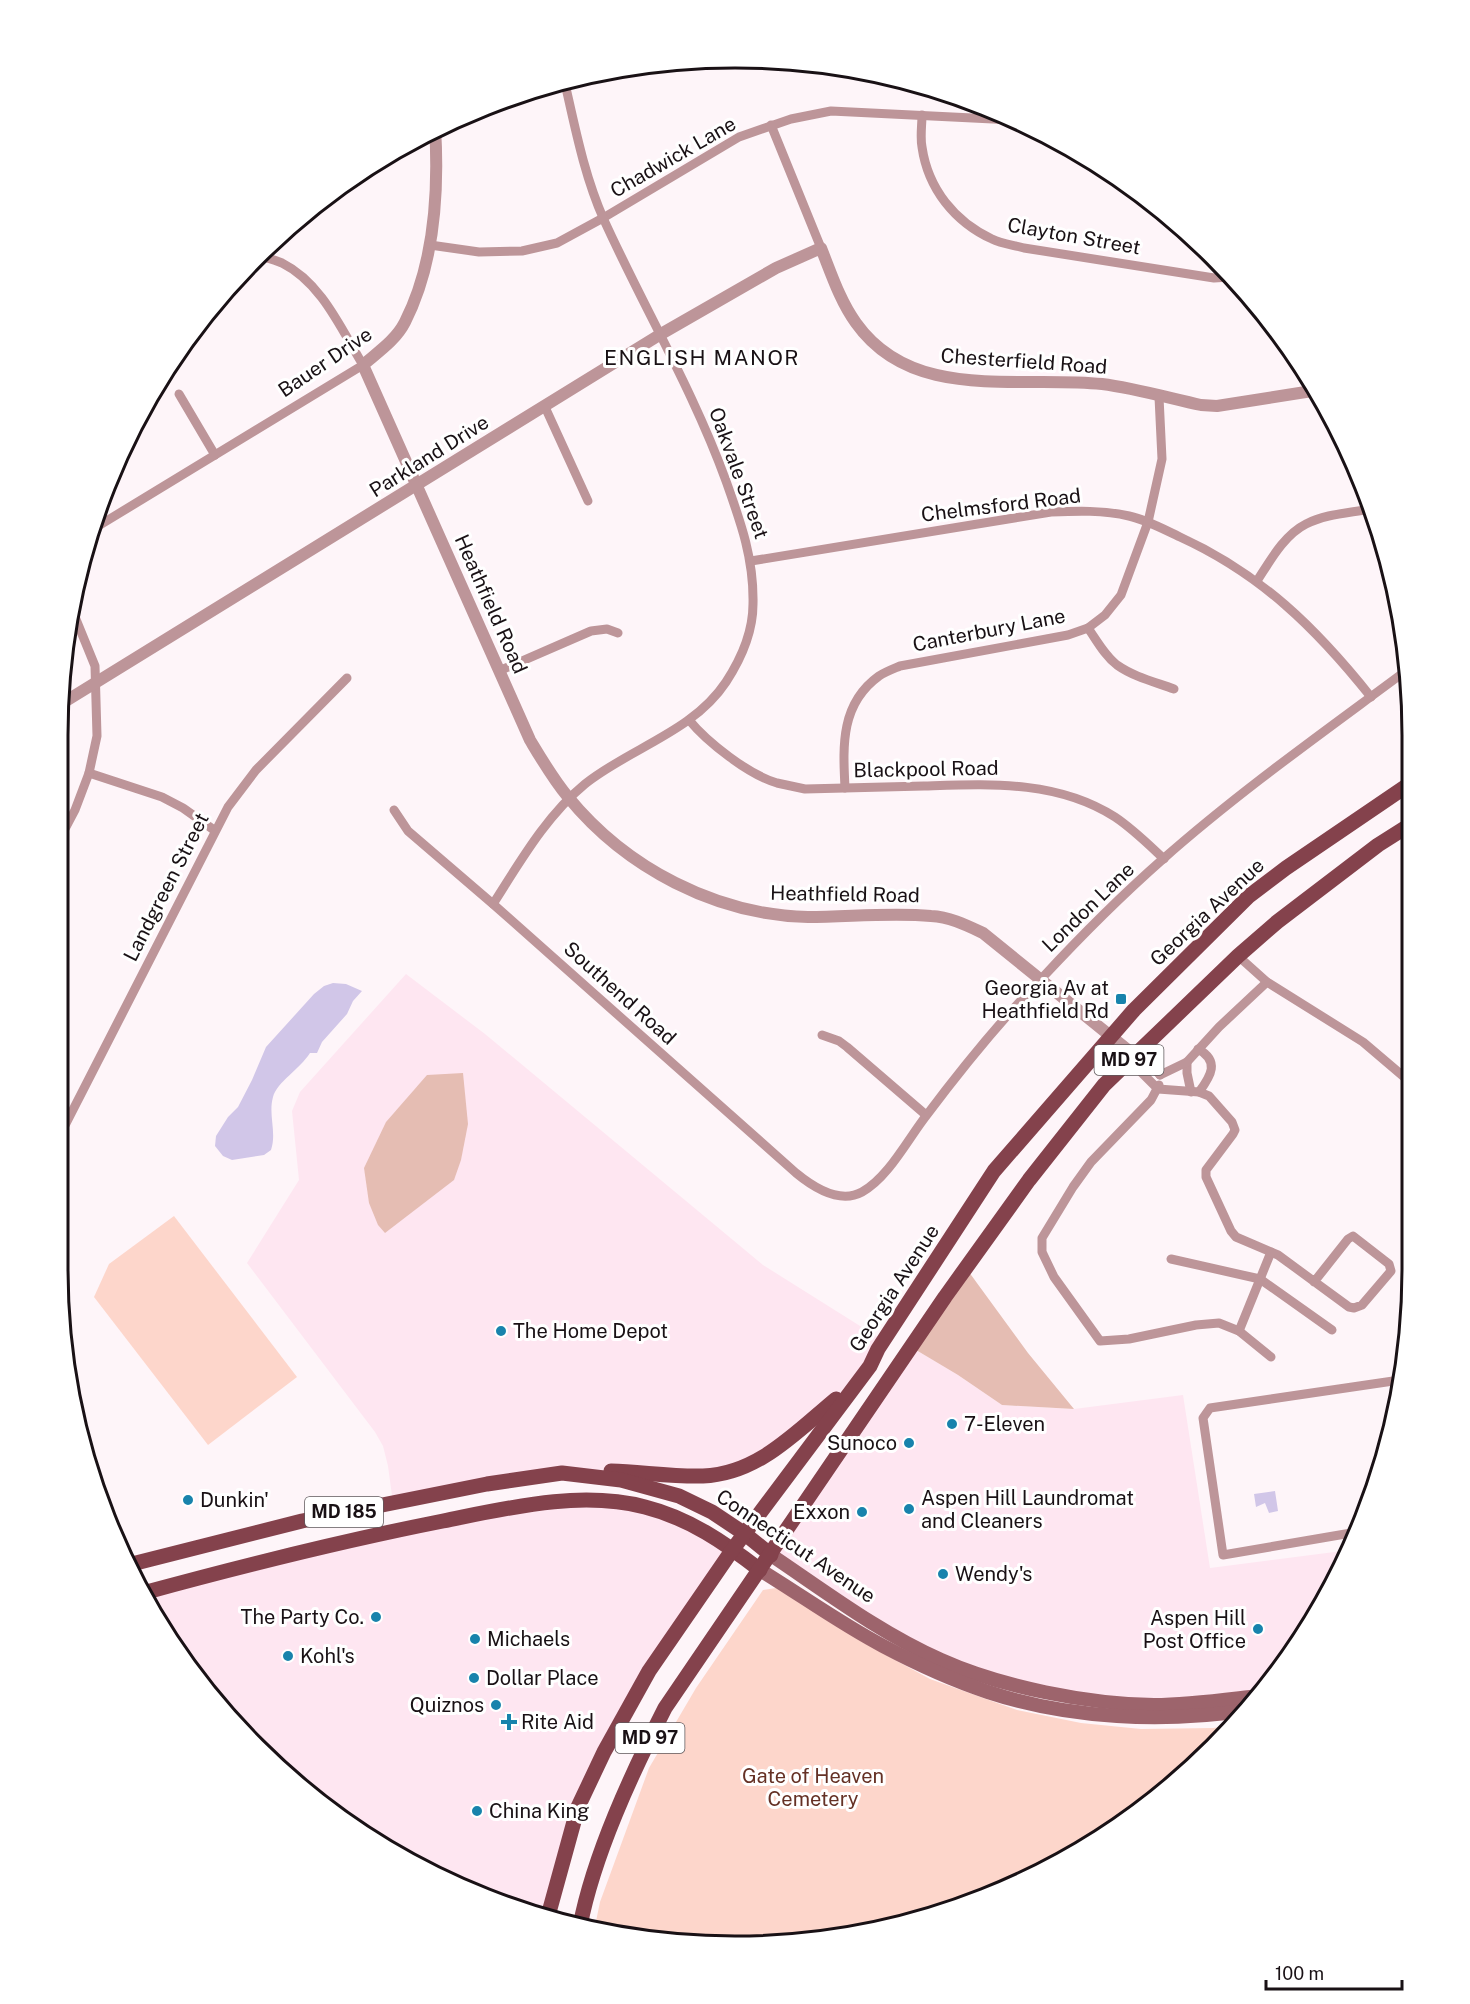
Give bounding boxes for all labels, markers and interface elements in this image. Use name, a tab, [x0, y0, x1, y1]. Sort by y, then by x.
street label: Chadwick Lane	[606, 111, 740, 203]
street label: Clayton Street	[1006, 212, 1142, 260]
street label: Bauer Drive	[274, 322, 376, 402]
street label: Chesterfield Road	[940, 343, 1108, 379]
district label: ENGLISH MANOR	[604, 345, 800, 370]
street label: Oakvale Street	[704, 404, 774, 542]
street label: Parkland Drive	[365, 410, 493, 502]
street label: Chelmsford Road	[920, 483, 1082, 527]
street label: Heathfield Road	[450, 531, 532, 677]
street label: Canterbury Lane	[911, 603, 1067, 657]
street label: Blackpool Road	[853, 756, 999, 782]
street label: Landgreen Street	[118, 809, 214, 965]
street label: Georgia Avenue	[1145, 853, 1269, 971]
street label: London Lane	[1037, 857, 1139, 957]
street label: Heathfield Road	[770, 881, 920, 907]
street label: Southend Road	[559, 936, 681, 1050]
place label: Georgia Av at Heathfield Rd	[981, 976, 1109, 1023]
marker: Georgia Av at Heathfield Rd	[1114, 992, 1128, 1006]
road number: MD 97	[1094, 1045, 1164, 1075]
street label: Georgia Avenue	[844, 1220, 944, 1356]
place label: The Home Depot	[513, 1319, 668, 1343]
marker: The Home Depot	[494, 1324, 508, 1338]
place label: 7-Eleven	[964, 1412, 1045, 1436]
marker: 7-Eleven	[945, 1417, 959, 1431]
place label: Sunoco	[827, 1431, 897, 1455]
marker: Sunoco	[902, 1436, 916, 1450]
street label: Connecticut Avenue	[712, 1484, 880, 1608]
place label: Aspen Hill Laundromat and Cleaners	[921, 1486, 1134, 1533]
place label: Dunkin'	[200, 1488, 269, 1512]
marker: Dunkin'	[181, 1493, 195, 1507]
road number: MD 185	[305, 1497, 383, 1527]
place label: Exxon	[793, 1500, 850, 1524]
marker: Aspen Hill Laundromat and Cleaners	[902, 1502, 916, 1516]
marker: Exxon	[855, 1505, 869, 1519]
place label: Wendy's	[955, 1562, 1032, 1586]
marker: Wendy's	[936, 1567, 950, 1581]
place label: The Party Co.	[241, 1605, 364, 1629]
place label: Aspen Hill Post Office	[1143, 1606, 1246, 1653]
marker: The Party Co.	[369, 1610, 383, 1624]
marker: Aspen Hill Post Office	[1251, 1622, 1265, 1636]
place label: Michaels	[487, 1627, 570, 1651]
marker: Michaels	[468, 1632, 482, 1646]
place label: Kohl's	[300, 1644, 355, 1668]
marker: Kohl's	[281, 1649, 295, 1663]
place label: Dollar Place	[486, 1666, 599, 1690]
marker: Dollar Place	[467, 1671, 481, 1685]
place label: Quiznos	[410, 1693, 484, 1717]
marker: Quiznos	[489, 1698, 503, 1712]
place label: Rite Aid	[521, 1710, 594, 1734]
marker: Rite Aid	[502, 1715, 516, 1729]
road number: MD 97	[616, 1723, 684, 1753]
park label: Gate of Heaven Cemetery	[742, 1764, 884, 1811]
place label: China King	[489, 1799, 590, 1823]
marker: China King	[470, 1804, 484, 1818]
scale bar	[1266, 1953, 1402, 1991]
text: 100 m	[1275, 1963, 1324, 1984]

